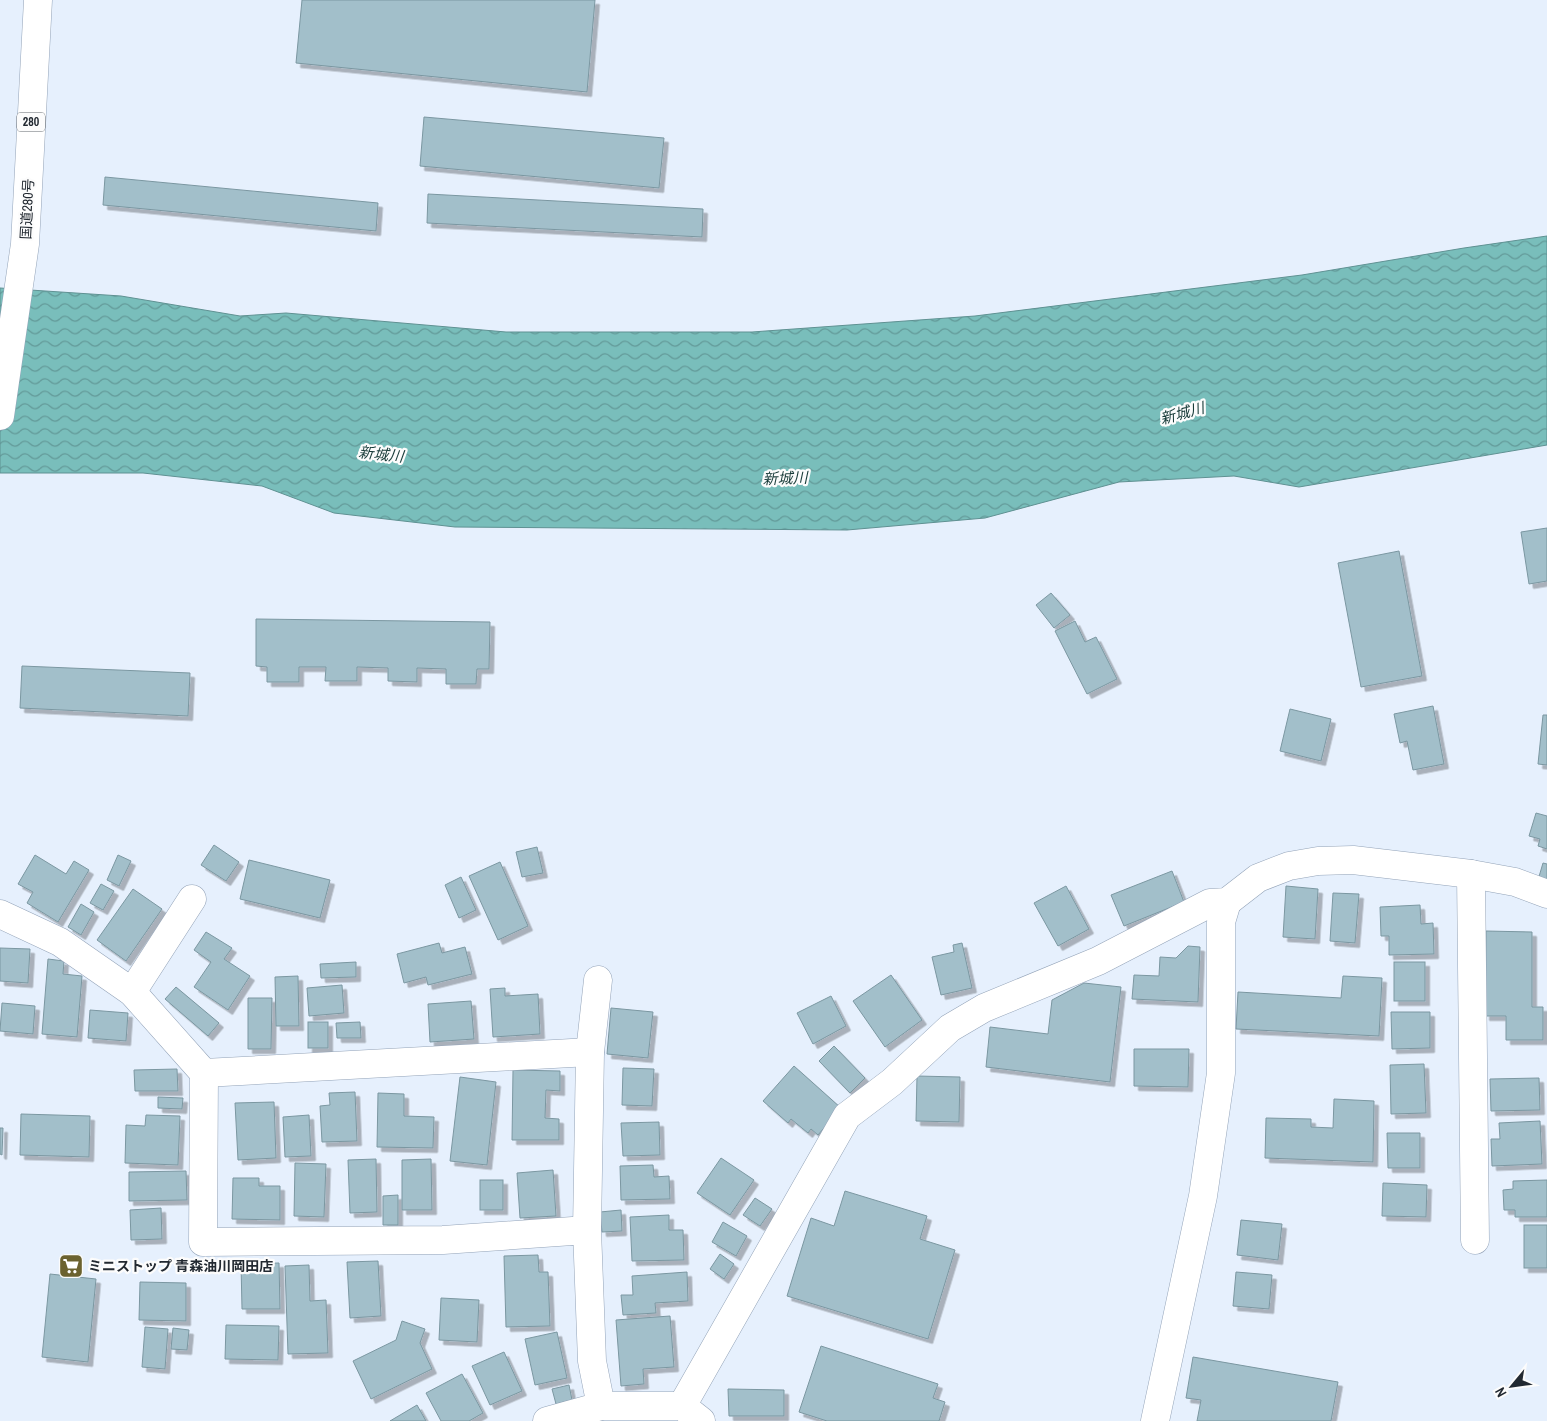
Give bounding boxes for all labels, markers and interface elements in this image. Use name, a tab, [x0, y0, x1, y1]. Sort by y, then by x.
road number: 280	[17, 112, 45, 132]
street label: 国道280号	[16, 178, 38, 240]
water label: 新城川	[1158, 397, 1208, 429]
water label: 新城川	[358, 441, 406, 467]
water label: 新城川	[762, 467, 810, 489]
supermarket icon: ミニストップ 青森油川岡田店	[58, 1253, 84, 1279]
place label: ミニストップ 青森油川岡田店	[88, 1257, 273, 1275]
north arrow	[1487, 1361, 1537, 1411]
text: N	[1491, 1384, 1511, 1400]

